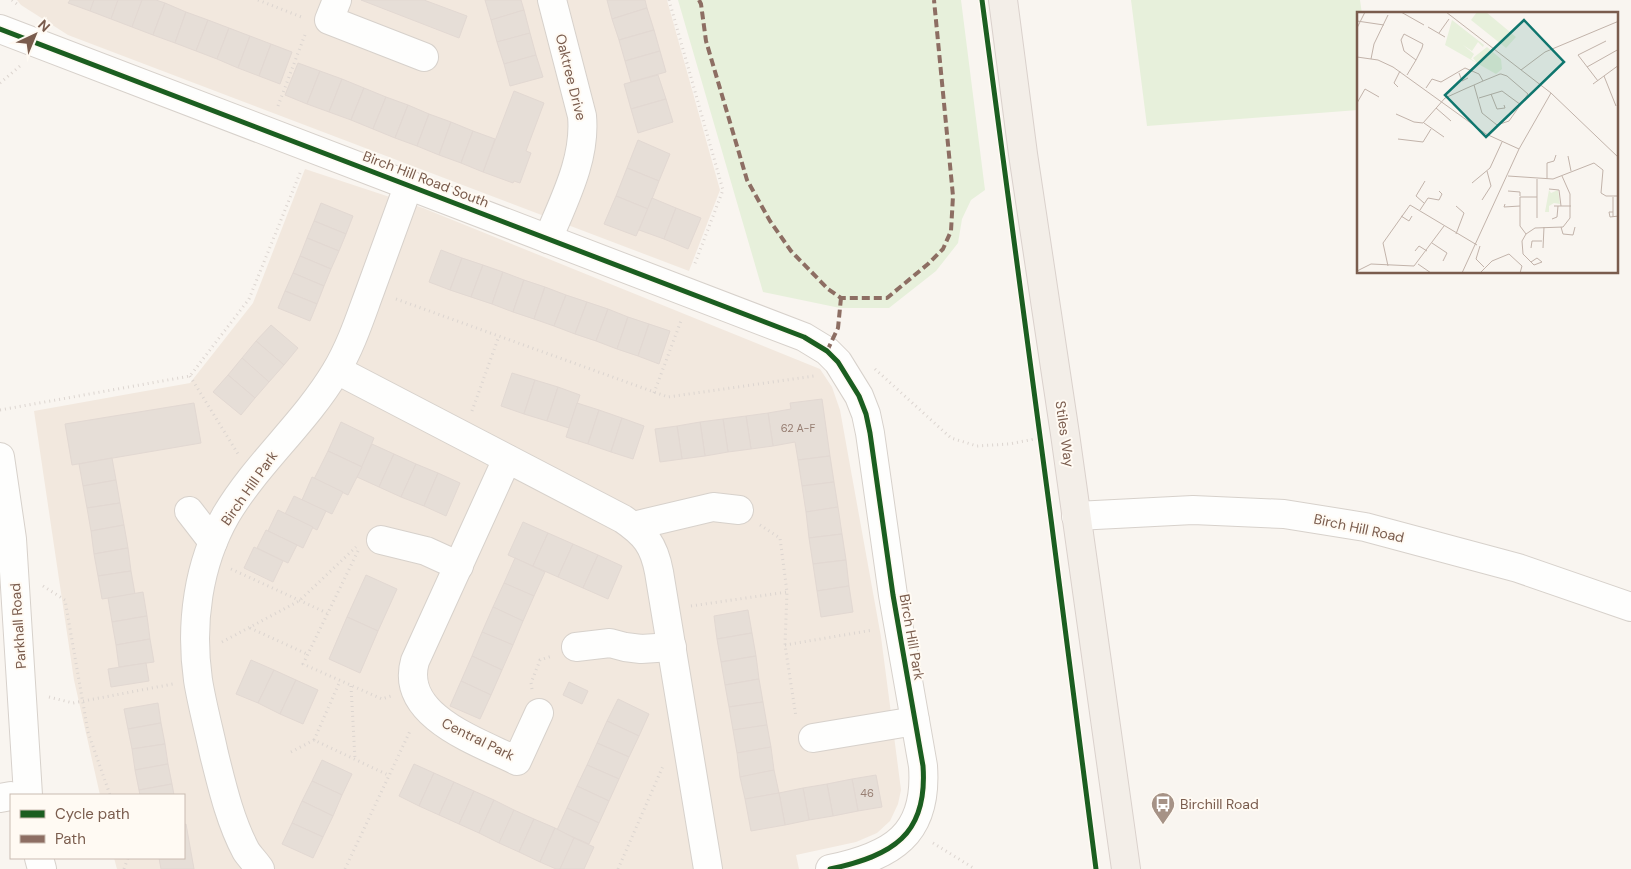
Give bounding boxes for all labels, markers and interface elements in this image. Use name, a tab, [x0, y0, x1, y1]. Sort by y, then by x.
north arrow	[10, 10, 60, 60]
inset map	[1357, 12, 1618, 274]
text: N	[34, 16, 54, 36]
street label: Oaktree Drive	[552, 32, 590, 122]
street label: Birch Hill Road South	[360, 147, 492, 211]
street label: Stiles Way	[1051, 400, 1079, 469]
house number: 62 A-F	[781, 421, 815, 435]
street label: Birch Hill Park	[217, 447, 281, 529]
street label: Birch Hill Road	[1312, 510, 1406, 546]
street label: Parkhall Road	[6, 583, 30, 669]
street label: Birch Hill Park	[896, 593, 928, 681]
street label: Central Park	[439, 714, 517, 764]
house number: 46	[860, 786, 874, 800]
bus stop icon: Birchill Road	[1150, 791, 1176, 825]
legend	[10, 794, 185, 859]
place label: Birchill Road	[1180, 795, 1259, 813]
text: Cycle path	[55, 804, 130, 824]
text: Path	[55, 829, 86, 849]

